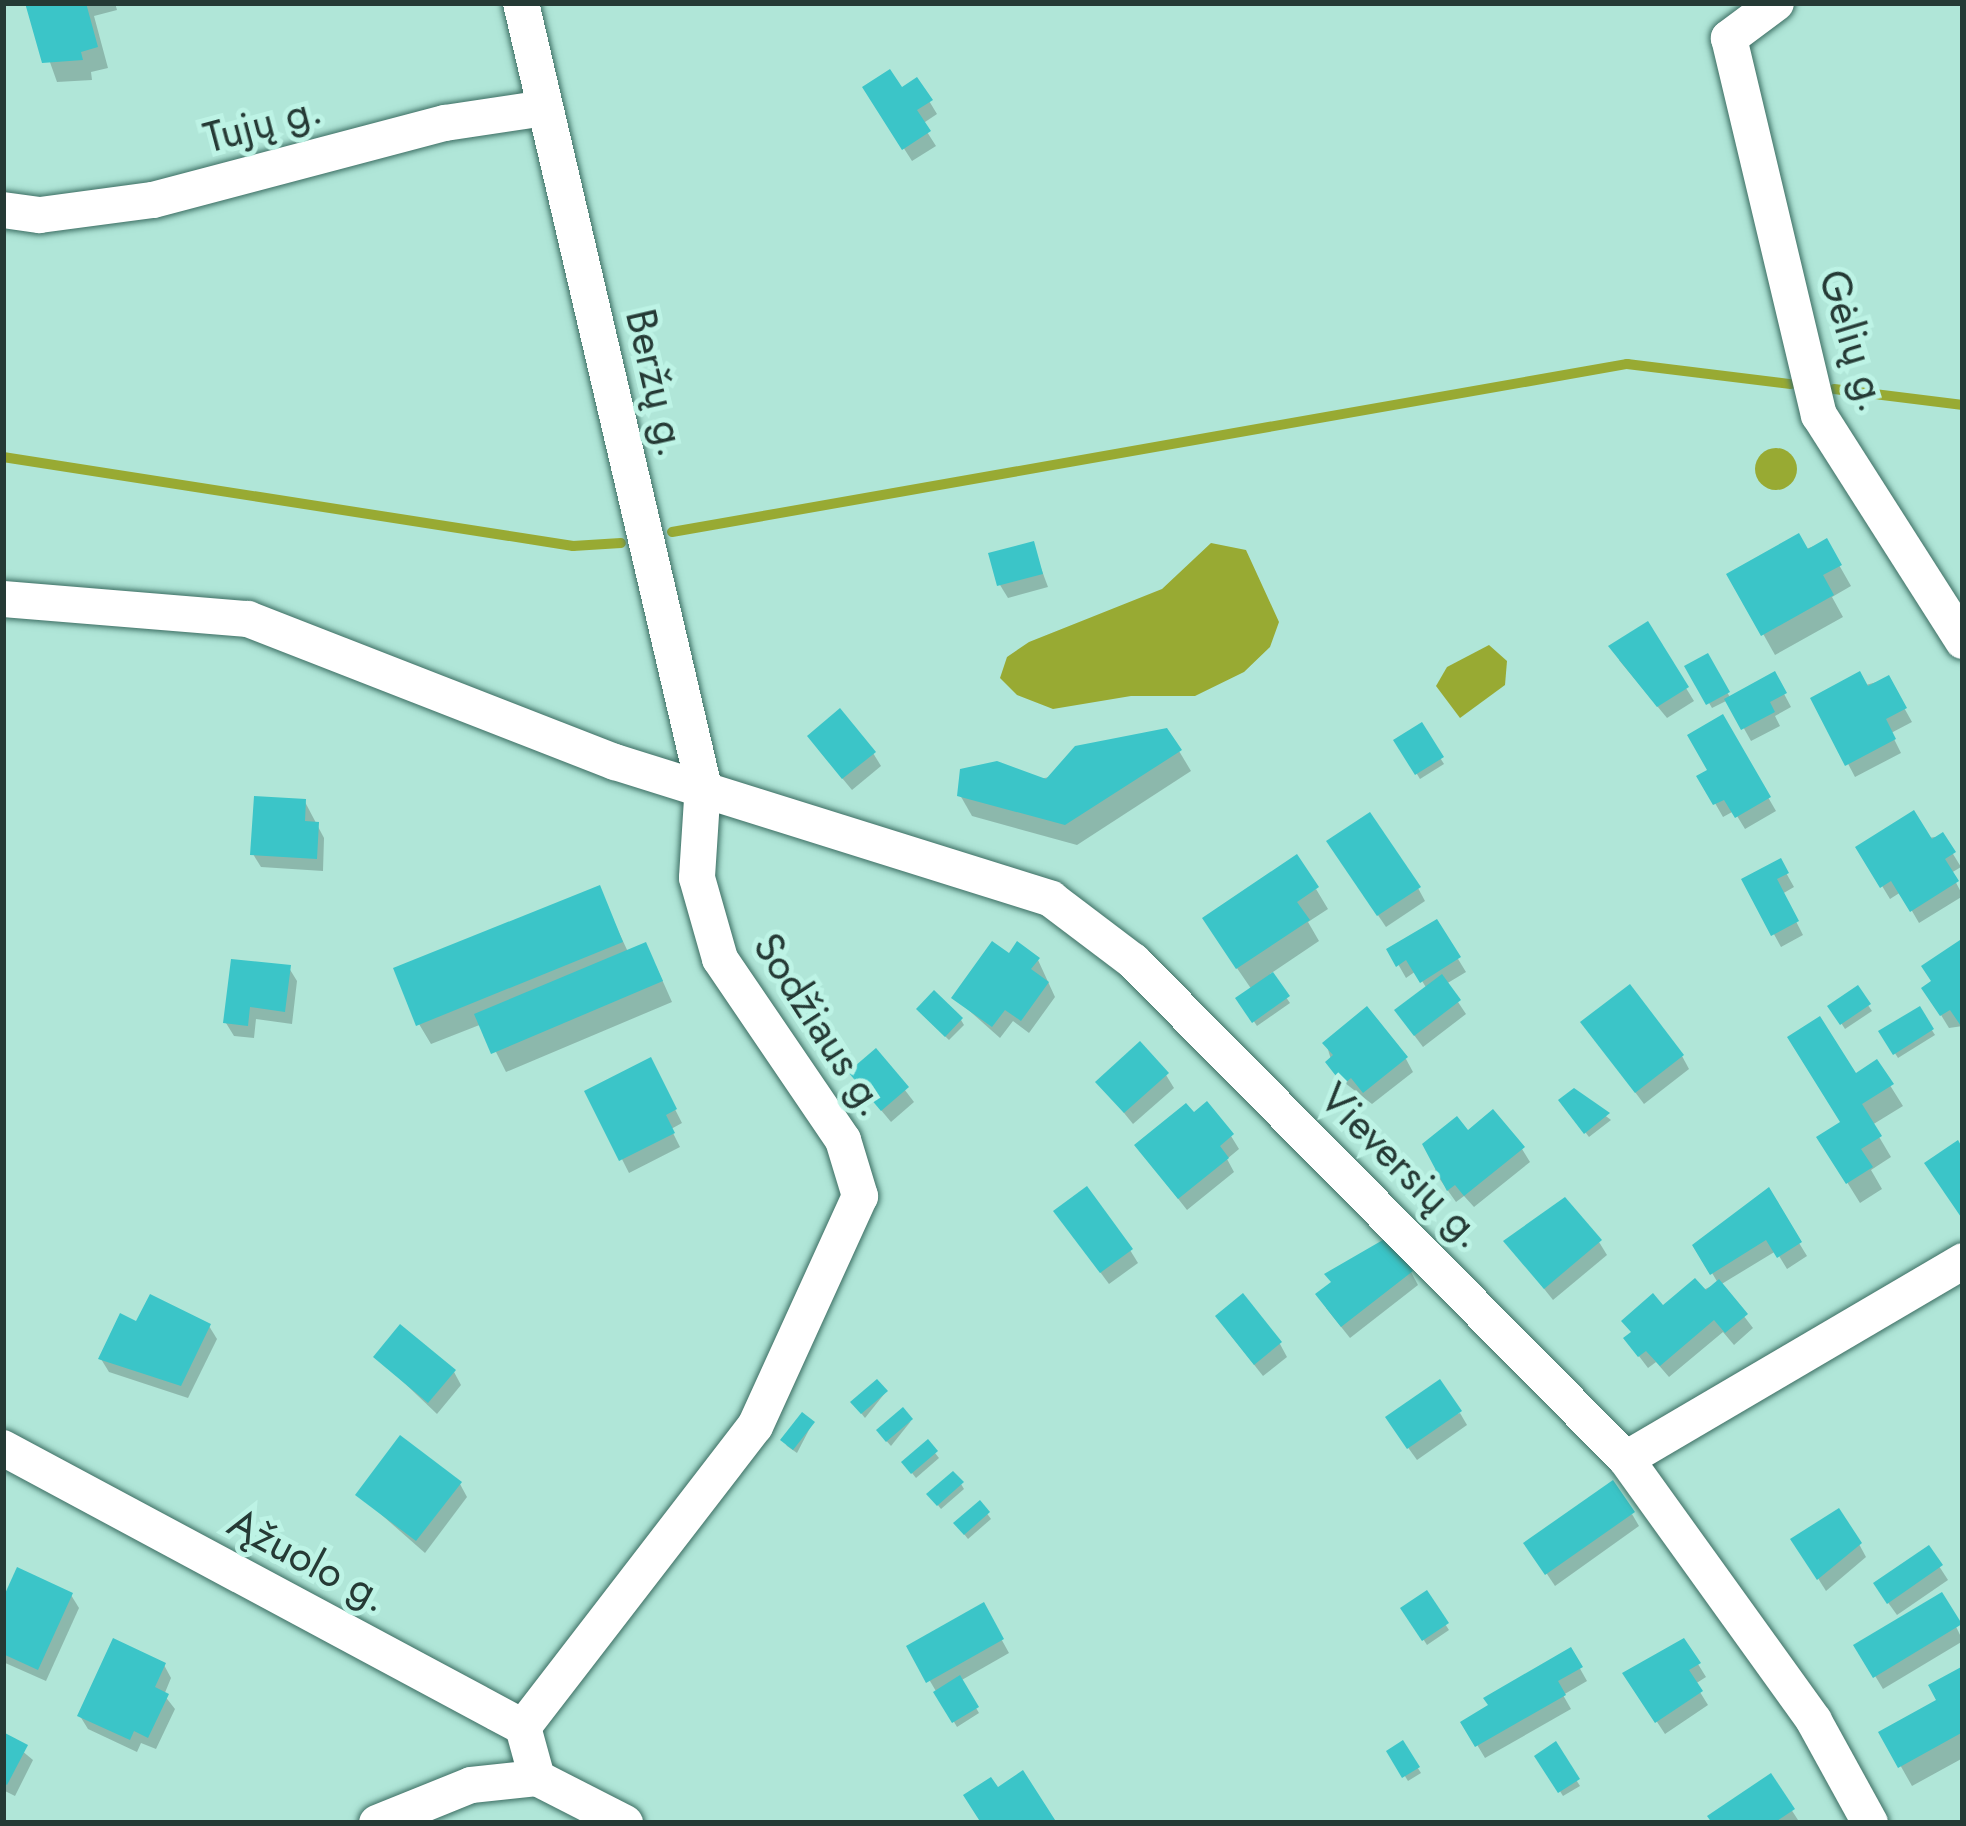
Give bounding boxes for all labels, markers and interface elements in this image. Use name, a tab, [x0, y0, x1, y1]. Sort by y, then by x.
street label: Tujų g.	[199, 84, 327, 164]
street label: Gėlių g.	[1808, 264, 1898, 418]
street label: Beržų g.	[615, 304, 697, 462]
street label: Sodžiaus g.	[742, 924, 898, 1126]
street label: Vieversių g.	[1309, 1073, 1495, 1259]
street label: Ąžuolo g.	[220, 1497, 396, 1623]

